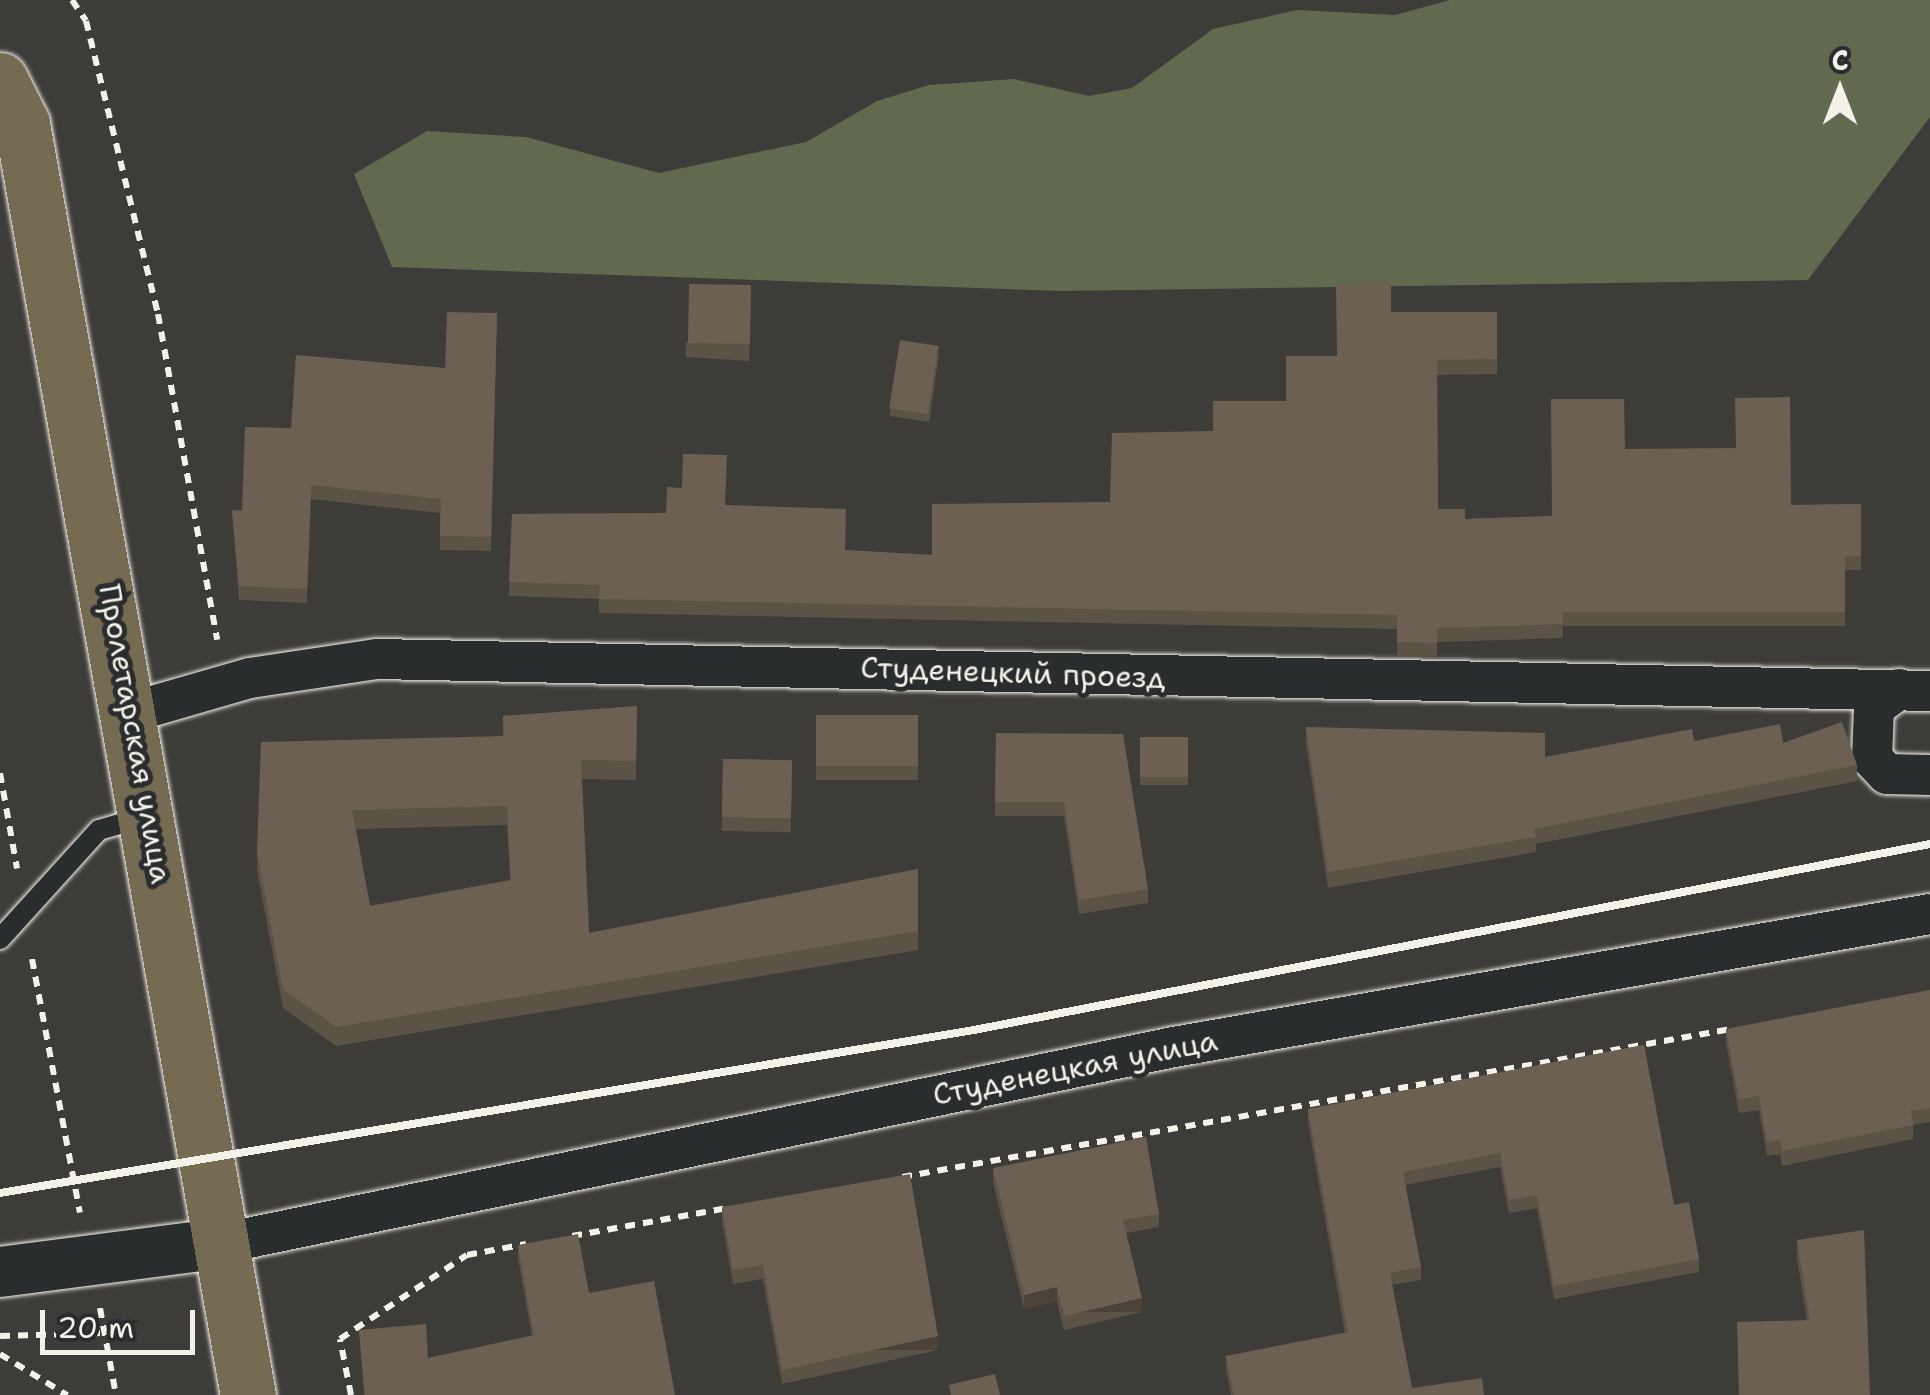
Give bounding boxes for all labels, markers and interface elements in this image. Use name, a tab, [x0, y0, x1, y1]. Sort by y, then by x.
north arrow	[1790, 40, 1890, 140]
text: С	[1831, 41, 1849, 79]
street label: Пролетарская улица	[91, 582, 179, 886]
street label: Студенецкий проезд	[860, 650, 1166, 696]
street label: Студенецкая улица	[930, 1023, 1220, 1113]
scale bar	[45, 1290, 200, 1352]
text: 20 m	[57, 1307, 134, 1348]

